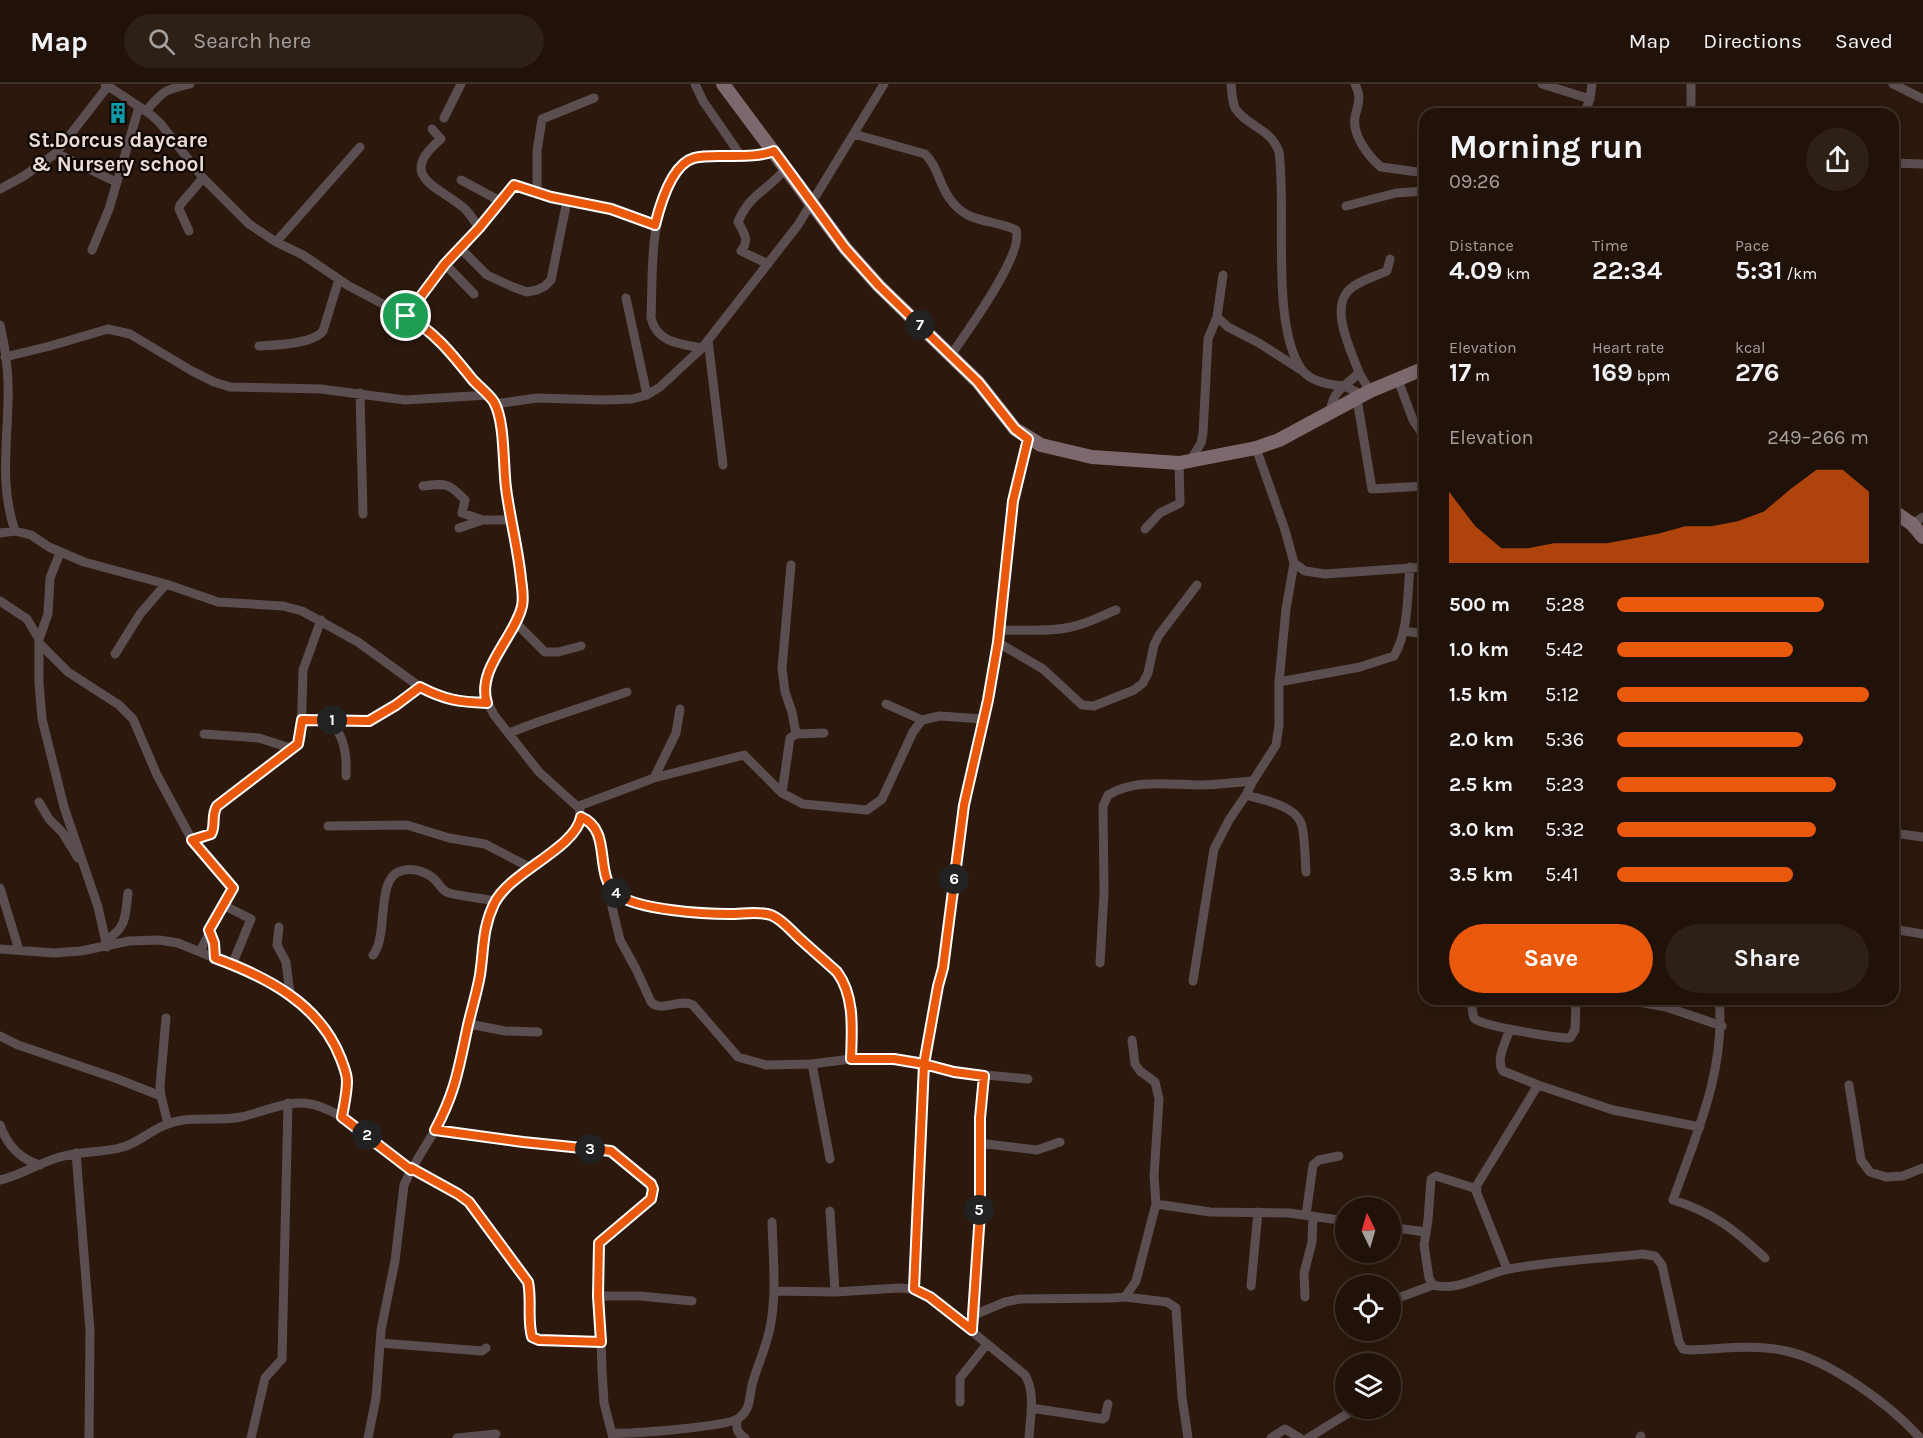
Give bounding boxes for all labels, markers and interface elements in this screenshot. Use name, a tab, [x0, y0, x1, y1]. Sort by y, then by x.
search box	[124, 14, 544, 68]
text: Map	[30, 25, 88, 58]
icon: search	[145, 25, 178, 58]
text: Search here	[193, 28, 311, 54]
text: Map	[1629, 29, 1670, 53]
text: Directions	[1703, 29, 1802, 53]
text: Saved	[1835, 29, 1893, 53]
building icon: St.Dorcus daycare & Nursery school	[106, 101, 130, 125]
place label: St.Dorcus daycare & Nursery school	[28, 128, 208, 176]
text: Morning run	[1449, 128, 1643, 166]
button: share	[1806, 128, 1869, 191]
text: 09:26	[1449, 170, 1500, 193]
text: Distance	[1449, 236, 1514, 255]
text: Time	[1592, 236, 1628, 255]
text: Pace	[1735, 236, 1769, 255]
text: 4.09	[1449, 255, 1502, 286]
text: 22:34	[1592, 255, 1662, 286]
text: 5:31	[1735, 255, 1783, 286]
text: km	[1502, 264, 1530, 283]
text: /km	[1783, 264, 1817, 283]
pin	[380, 290, 431, 341]
icon: arrive	[389, 299, 422, 332]
pin: 7	[905, 310, 935, 340]
text: 7	[916, 315, 924, 334]
text: Elevation	[1449, 338, 1517, 357]
text: Heart rate	[1592, 338, 1664, 357]
text: kcal	[1735, 338, 1766, 357]
text: 17	[1449, 357, 1471, 388]
text: 169	[1592, 357, 1633, 388]
text: 276	[1735, 357, 1779, 388]
text: m	[1471, 366, 1490, 385]
text: bpm	[1633, 366, 1671, 385]
text: Elevation	[1449, 426, 1534, 449]
text: 249–266 m	[1767, 426, 1869, 449]
text: 500 m	[1449, 593, 1510, 616]
text: 5:28	[1545, 593, 1585, 616]
text: 1.0 km	[1449, 638, 1509, 661]
text: 5:42	[1545, 638, 1584, 661]
text: 1.5 km	[1449, 683, 1508, 706]
text: 5:12	[1545, 683, 1579, 706]
pin: 1	[317, 705, 347, 735]
text: 1	[329, 710, 335, 729]
text: 2.0 km	[1449, 728, 1514, 751]
text: 5:36	[1545, 728, 1584, 751]
text: 2.5 km	[1449, 773, 1513, 796]
text: 5:23	[1545, 773, 1584, 796]
text: 3.0 km	[1449, 818, 1514, 841]
text: 5:32	[1545, 818, 1584, 841]
text: 3.5 km	[1449, 863, 1513, 886]
text: 5:41	[1545, 863, 1579, 886]
pin: 6	[939, 864, 969, 894]
text: 6	[949, 869, 959, 888]
pin: 4	[601, 878, 631, 908]
text: 4	[611, 883, 621, 902]
button: Save	[1449, 924, 1653, 993]
button: Share	[1665, 924, 1869, 993]
pin: 2	[352, 1120, 382, 1150]
text: 2	[362, 1125, 372, 1144]
pin: 3	[575, 1134, 605, 1164]
text: 3	[585, 1139, 595, 1158]
pin: 5	[964, 1195, 994, 1225]
north arrow	[1335, 1197, 1401, 1263]
map controls	[1335, 1197, 1401, 1419]
text: 5	[974, 1200, 984, 1219]
button: locate	[1335, 1275, 1401, 1341]
button: layers	[1335, 1353, 1401, 1419]

